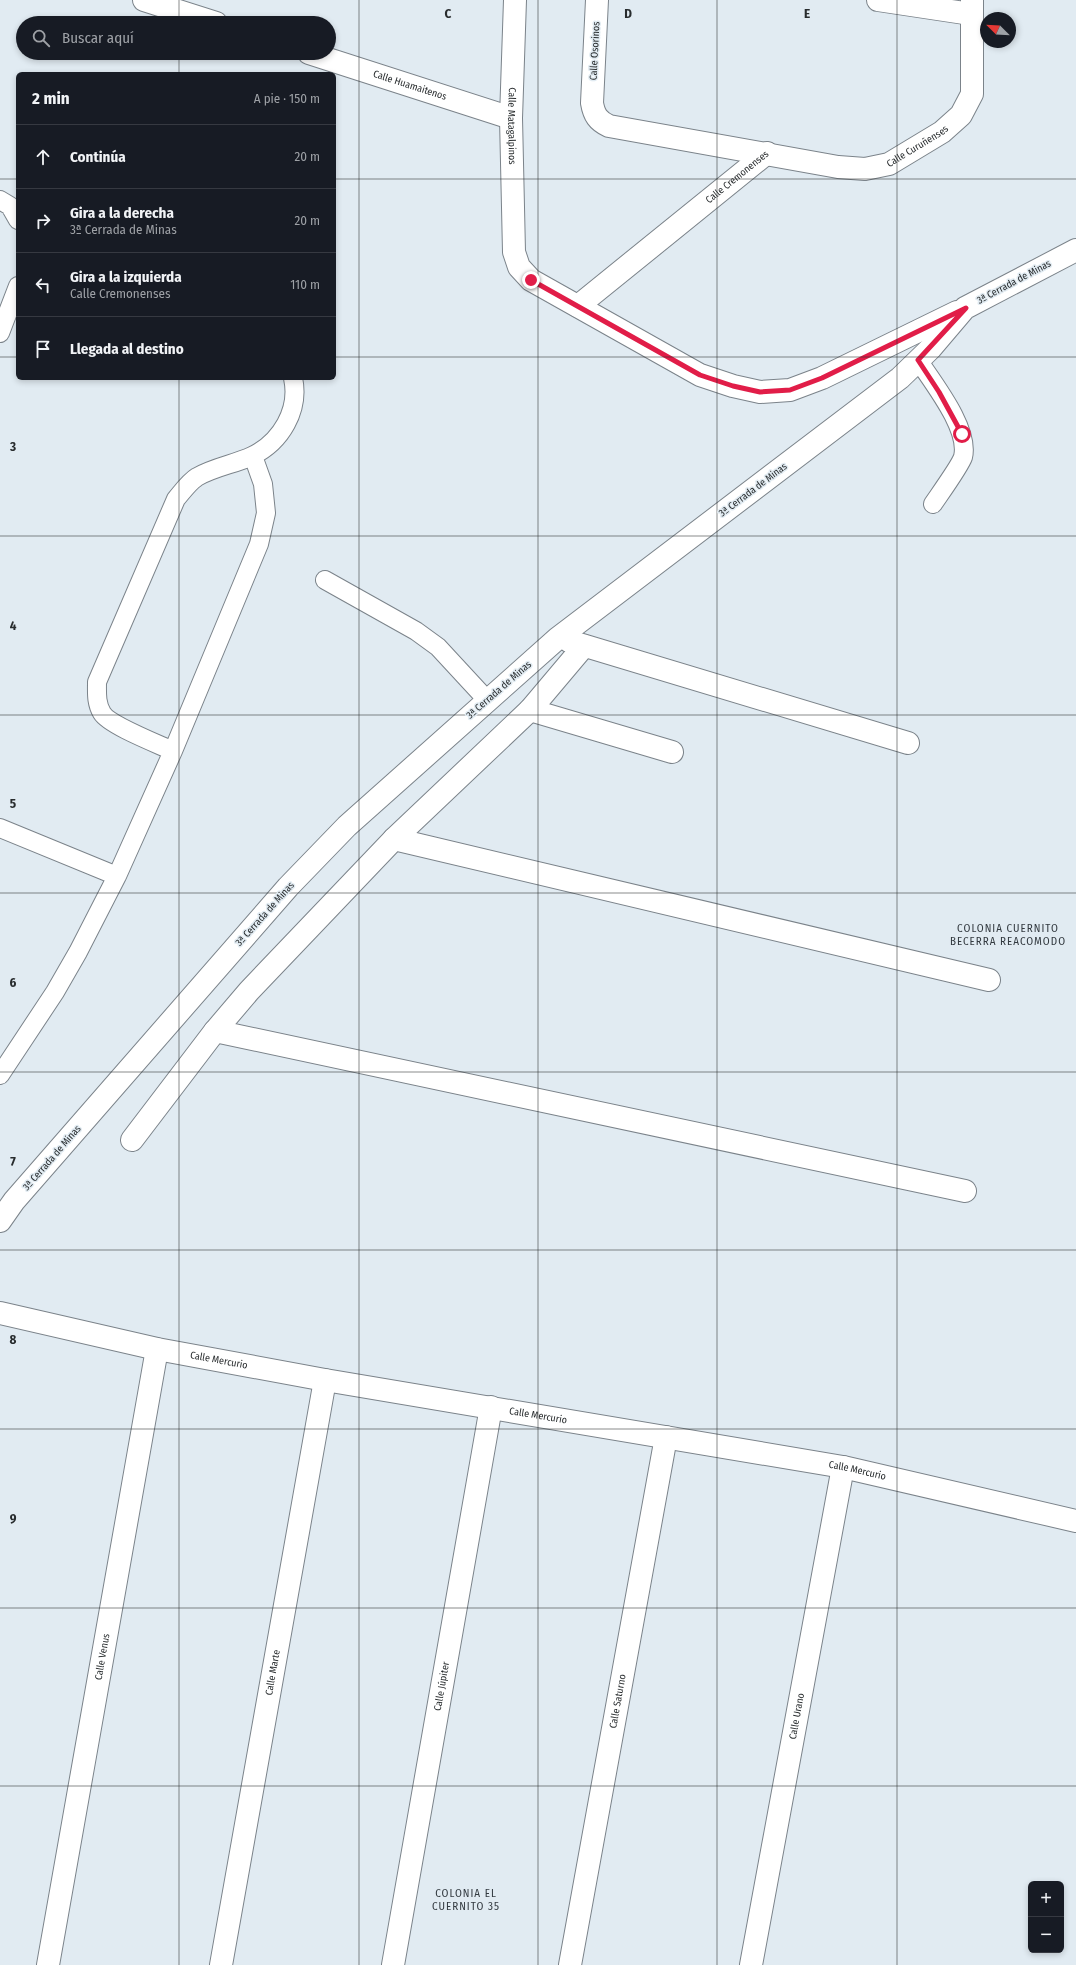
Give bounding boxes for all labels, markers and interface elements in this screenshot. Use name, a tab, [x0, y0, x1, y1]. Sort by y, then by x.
text: C	[445, 6, 452, 21]
text: D	[624, 6, 632, 21]
text: E	[804, 6, 810, 21]
north arrow	[980, 12, 1016, 48]
search box	[16, 16, 336, 60]
street label: Calle Osorinos	[587, 21, 603, 81]
icon: search	[30, 27, 52, 49]
text: Buscar aquí	[62, 29, 134, 47]
street label: Calle Huamaitenos	[372, 68, 448, 103]
street label: Calle Matagalpinos	[505, 87, 518, 165]
text: 2 min	[32, 88, 70, 109]
text: A pie · 150 m	[254, 91, 320, 106]
street label: Calle Curuñenses	[885, 123, 951, 170]
icon: ahead	[32, 146, 54, 168]
text: Continúa	[70, 148, 126, 166]
street label: Calle Cremonenses	[703, 148, 771, 206]
text: 20 m	[294, 149, 320, 164]
text: Gira a la derecha	[70, 204, 174, 222]
icon: right	[32, 210, 54, 232]
text: 20 m	[294, 213, 320, 228]
text: 3ª Cerrada de Minas	[70, 222, 177, 237]
street label: 3ª Cerrada de Minas	[975, 257, 1053, 307]
text: Gira a la izquierda	[70, 268, 182, 286]
route end	[522, 271, 540, 289]
icon: left	[32, 274, 54, 296]
text: 110 m	[290, 277, 320, 292]
text: Calle Cremonenses	[70, 286, 170, 301]
icon: arrive	[32, 338, 54, 360]
text: Llegada al destino	[70, 340, 184, 358]
route start	[953, 425, 971, 443]
text: 3	[9, 439, 16, 454]
street label: 3ª Cerrada de Minas	[717, 461, 789, 519]
text: 4	[10, 618, 17, 633]
street label: 3ª Cerrada de Minas	[464, 659, 534, 721]
text: 5	[10, 796, 16, 811]
street label: 3ª Cerrada de Minas	[233, 879, 297, 949]
district label: COLONIA CUERNITO BECERRA REACOMODO	[950, 922, 1066, 948]
text: 6	[10, 975, 17, 990]
street label: 3ª Cerrada de Minas	[21, 1123, 83, 1193]
text: 7	[10, 1154, 16, 1169]
text: 8	[10, 1332, 17, 1347]
street label: Calle Mercurio	[189, 1349, 249, 1372]
street label: Calle Mercurio	[508, 1405, 568, 1427]
street label: Calle Mercurio	[828, 1459, 887, 1483]
text: 9	[10, 1511, 17, 1526]
street label: Calle Venus	[93, 1633, 113, 1681]
street label: Calle Marte	[263, 1649, 283, 1696]
street label: Calle Júpiter	[432, 1660, 452, 1712]
street label: Calle Saturno	[607, 1673, 629, 1729]
street label: Calle Urano	[787, 1692, 807, 1740]
map controls	[1028, 1881, 1064, 1953]
button: +	[1028, 1881, 1064, 1917]
district label: COLONIA EL CUERNITO 35	[432, 1887, 500, 1913]
button: −	[1028, 1917, 1064, 1953]

